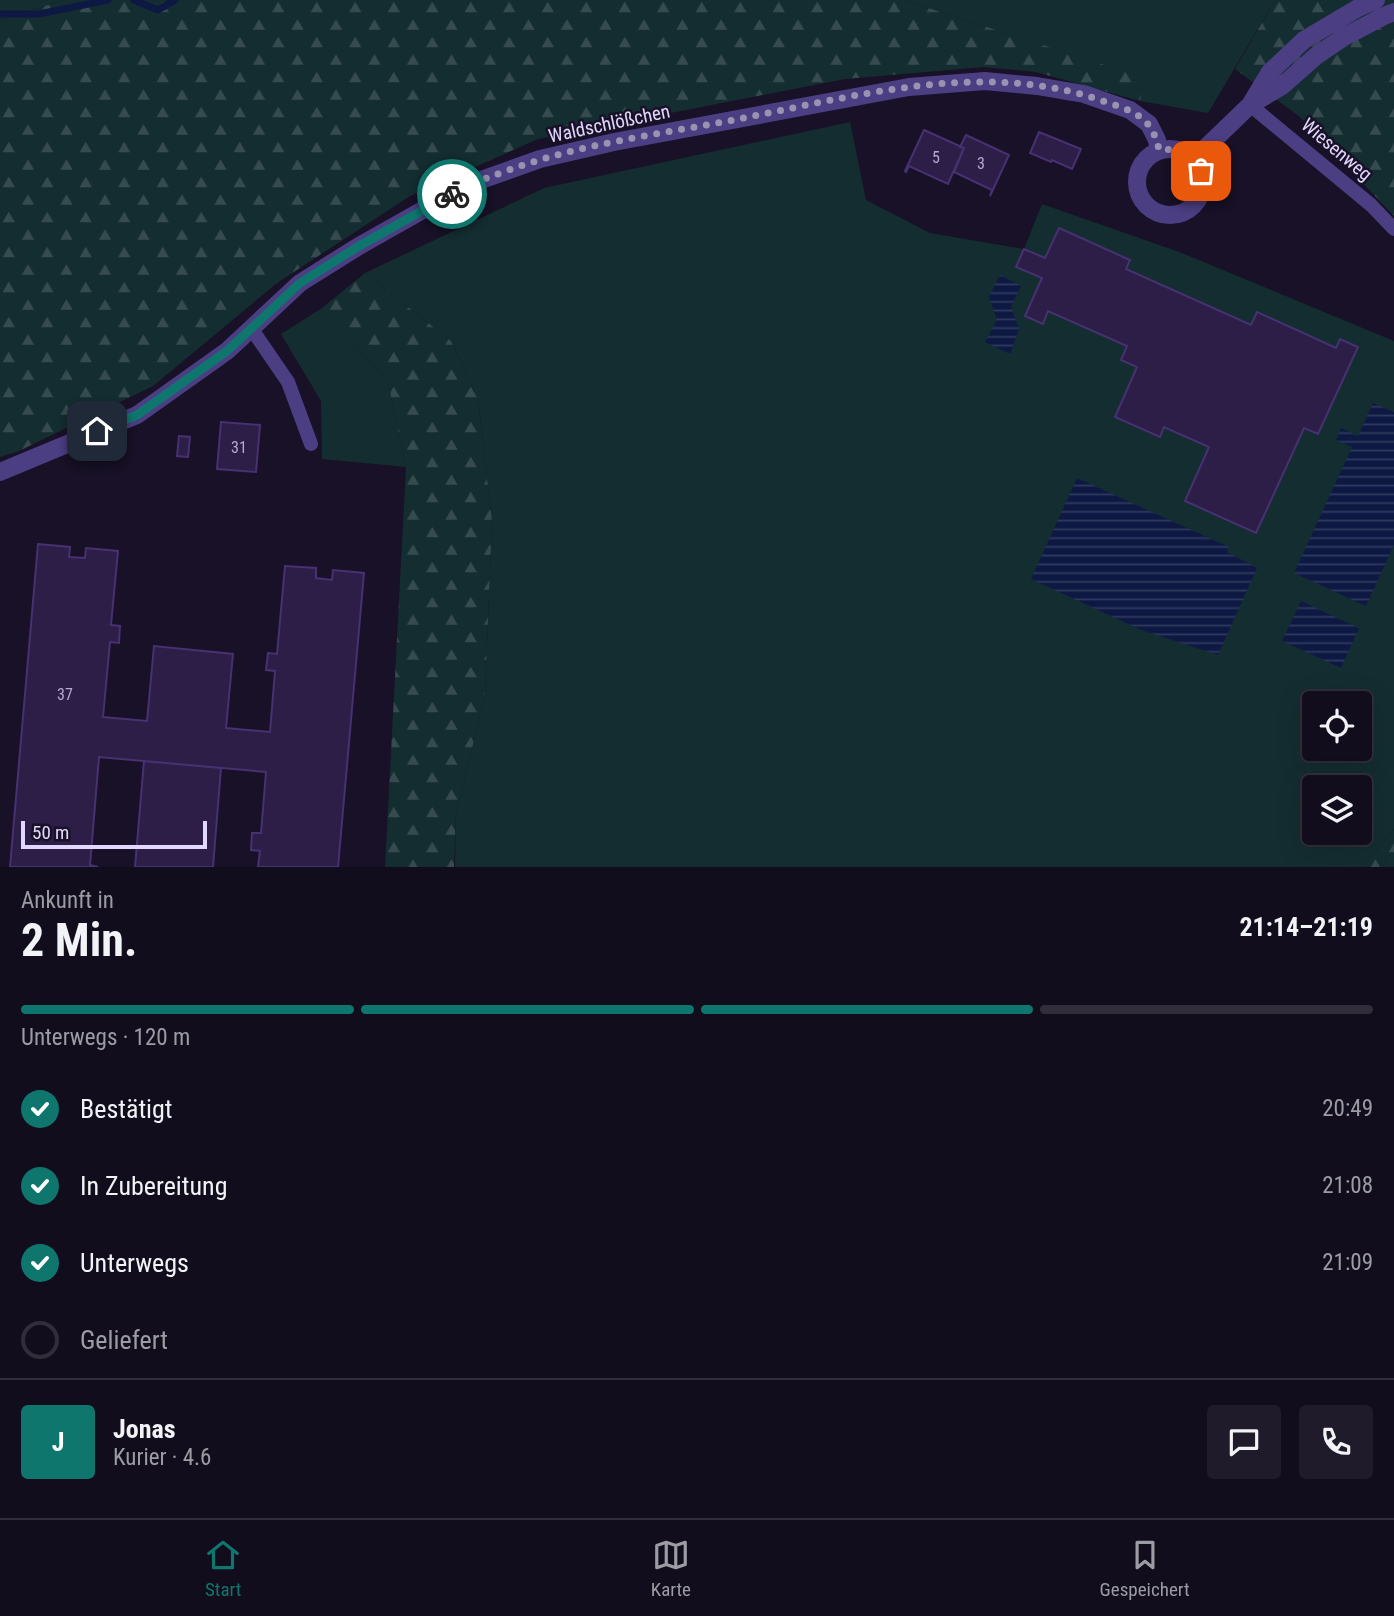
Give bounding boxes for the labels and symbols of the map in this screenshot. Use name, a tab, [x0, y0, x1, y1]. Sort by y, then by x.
street label: Waldschlößchen	[546, 99, 672, 148]
street label: Wiesenweg	[1297, 113, 1377, 186]
pin	[1171, 141, 1231, 201]
house number: 5	[932, 148, 940, 167]
house number: 3	[977, 154, 985, 173]
courier	[417, 159, 487, 229]
pin	[67, 401, 127, 461]
house number: 31	[231, 438, 247, 457]
house number: 37	[57, 685, 73, 704]
scale bar	[21, 818, 206, 850]

